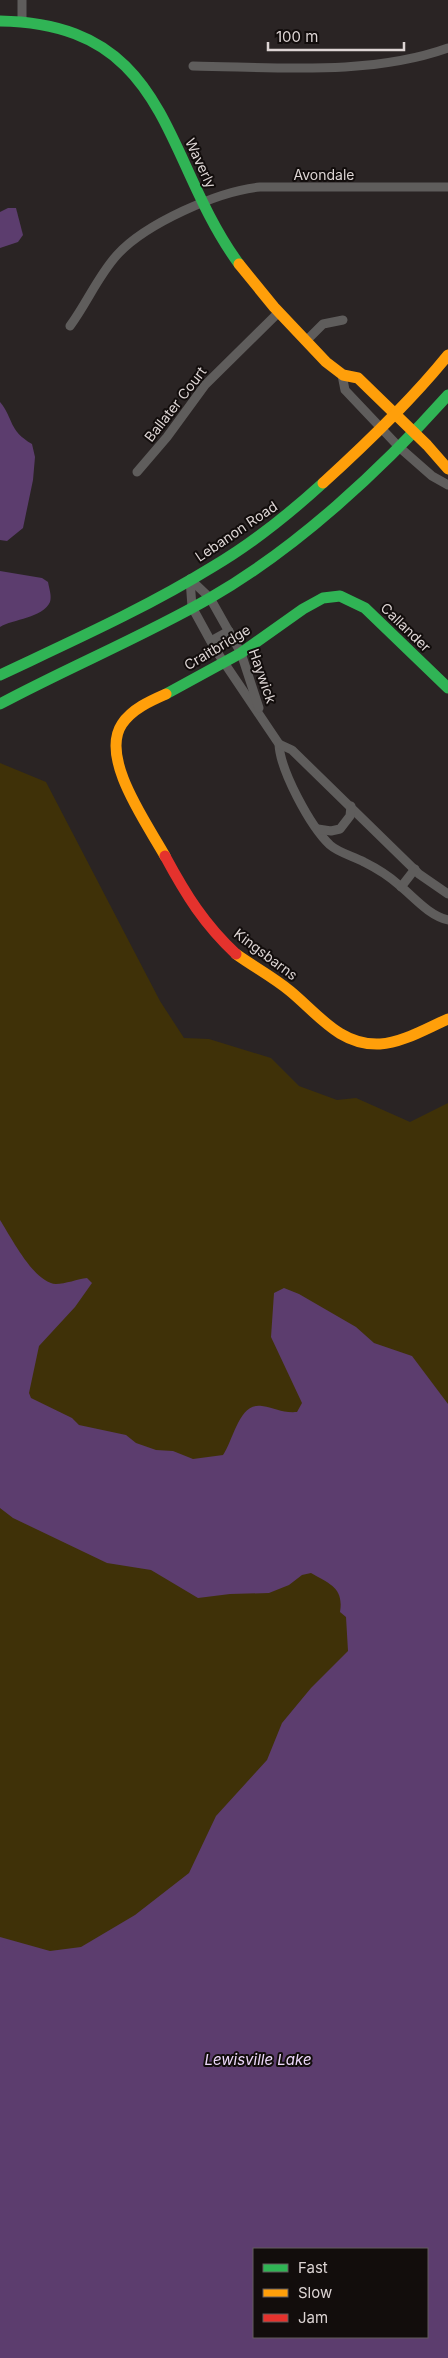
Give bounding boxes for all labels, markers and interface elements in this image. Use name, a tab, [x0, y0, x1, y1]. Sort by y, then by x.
scale bar	[268, 20, 404, 52]
text: 100 m	[276, 27, 318, 46]
street label: Waverly	[182, 135, 220, 191]
street label: Avondale	[294, 166, 354, 183]
street label: Ballater Court	[140, 363, 210, 445]
street label: Lebanon Road	[192, 497, 280, 565]
street label: Callander	[377, 599, 435, 655]
street label: Craitbridge	[181, 621, 253, 673]
street label: Haywick	[246, 647, 280, 706]
street label: Kingsbarns	[231, 925, 301, 983]
water label: Lewisville Lake	[204, 2050, 312, 2069]
legend	[253, 2248, 428, 2338]
text: Fast	[298, 2258, 328, 2277]
text: Slow	[298, 2283, 332, 2302]
text: Jam	[298, 2308, 328, 2327]

